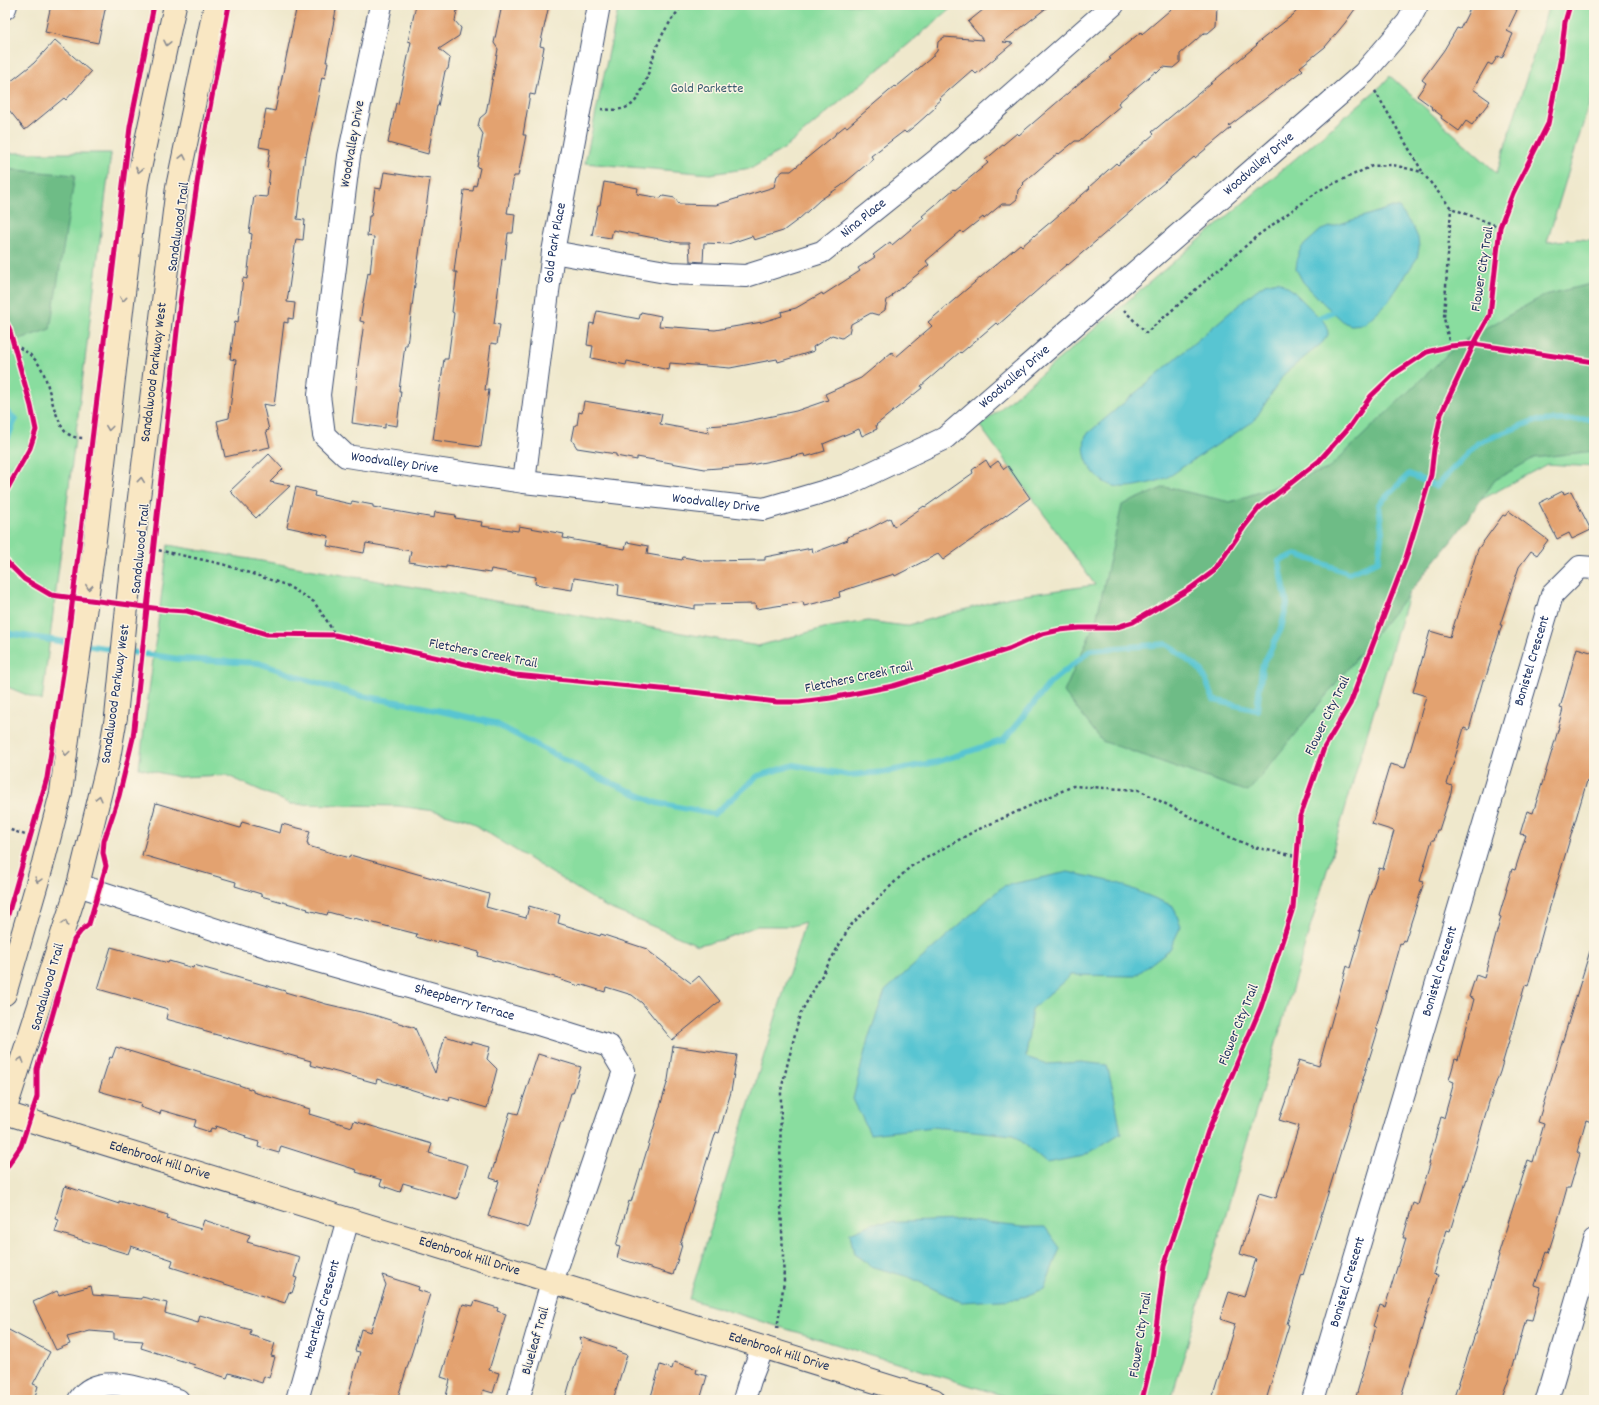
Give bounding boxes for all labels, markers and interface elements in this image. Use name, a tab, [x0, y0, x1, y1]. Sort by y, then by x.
one-way arrow	[164, 40, 172, 46]
park label: Gold Parkette	[671, 79, 743, 99]
street label: Woodvalley Drive	[335, 99, 371, 189]
street label: Woodvalley Drive	[1219, 128, 1299, 201]
one-way arrow	[178, 154, 186, 160]
one-way arrow	[136, 167, 144, 173]
street label: Sandalwood Trail	[163, 180, 195, 273]
street label: Nina Place	[836, 194, 891, 243]
street label: Gold Park Place	[539, 201, 572, 285]
street label: Flower City Trail	[1466, 224, 1500, 313]
one-way arrow	[119, 296, 128, 302]
street label: Sandalwood Parkway West	[136, 301, 173, 443]
street label: Woodvalley Drive	[975, 341, 1055, 414]
one-way arrow	[105, 425, 114, 431]
street label: Woodvalley Drive	[349, 447, 440, 479]
one-way arrow	[136, 477, 145, 483]
street label: Woodvalley Drive	[671, 489, 761, 518]
street label: Sandalwood Trail	[126, 502, 156, 595]
one-way arrow	[85, 584, 94, 590]
street label: Bonistel Crescent	[1510, 613, 1555, 708]
street label: Sandalwood Parkway West	[96, 623, 136, 765]
street label: Fletchers Creek Trail	[427, 634, 540, 674]
street label: Fletchers Creek Trail	[803, 657, 916, 699]
street label: Flower City Trail	[1300, 672, 1356, 759]
one-way arrow	[62, 750, 71, 756]
one-way arrow	[94, 795, 103, 802]
one-way arrow	[34, 876, 43, 883]
one-way arrow	[61, 920, 69, 927]
street label: Bonistel Crescent	[1417, 924, 1463, 1019]
street label: Sandalwood Trail	[26, 940, 70, 1033]
street label: Sheepberry Terrace	[412, 979, 517, 1027]
street label: Flower City Trail	[1214, 981, 1265, 1069]
one-way arrow	[16, 1057, 25, 1064]
street label: Edenbrook Hill Drive	[107, 1136, 213, 1186]
street label: Edenbrook Hill Drive	[416, 1231, 522, 1281]
street label: Bonistel Crescent	[1325, 1234, 1371, 1330]
street label: Heartleaf Crescent	[299, 1258, 346, 1361]
street label: Flower City Trail	[1124, 1290, 1158, 1379]
street label: Blueleaf Trail	[517, 1304, 555, 1377]
street label: Edenbrook Hill Drive	[726, 1327, 832, 1377]

